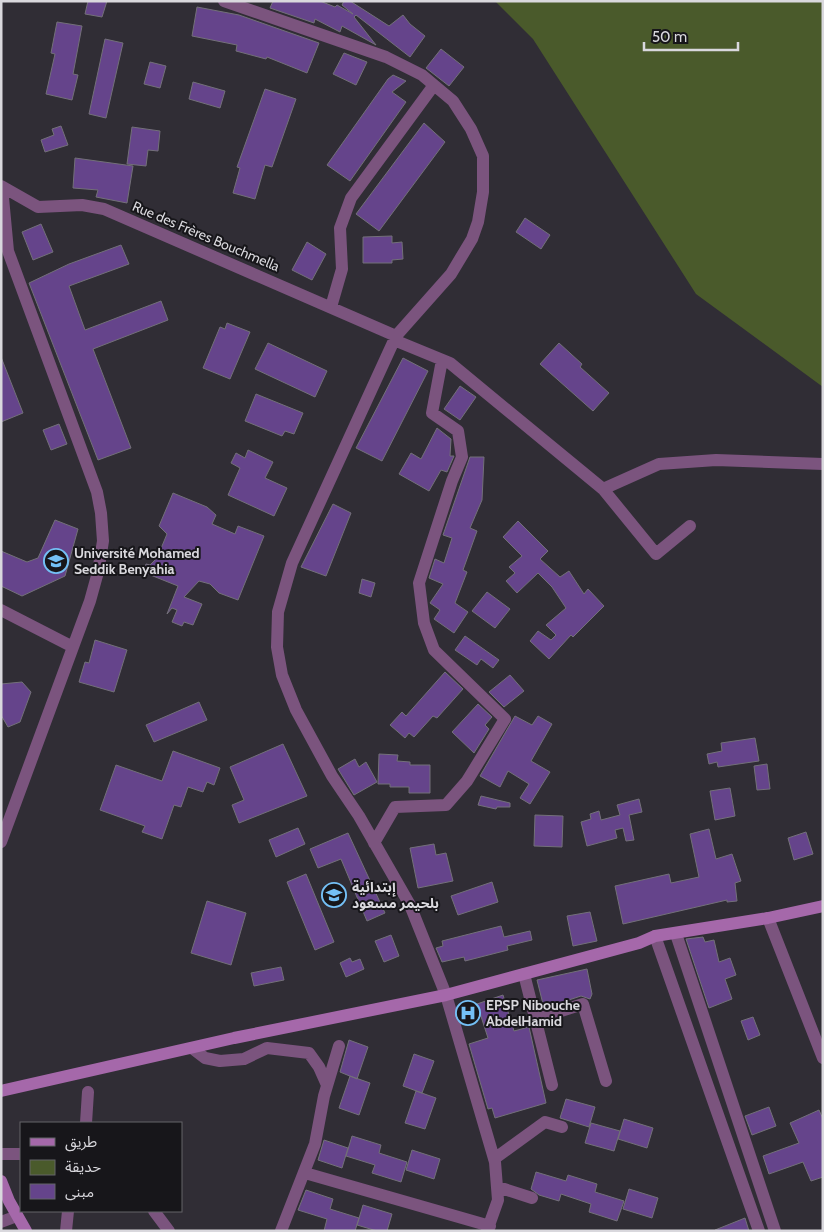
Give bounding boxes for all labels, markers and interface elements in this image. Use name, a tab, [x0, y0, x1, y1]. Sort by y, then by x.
scale bar	[644, 20, 738, 52]
text: 50 m	[652, 28, 687, 46]
street label: Rue des Frères Bouchmella	[130, 197, 283, 275]
place label: Université Mohamed Seddik Benyahia	[74, 544, 200, 578]
school or university icon: Université Mohamed Seddik Benyahia	[43, 548, 69, 574]
place label: إبتدائية بلحيمر مسعود	[352, 878, 439, 912]
school or university icon: إبتدائية بلحيمر مسعود	[321, 882, 347, 908]
place label: EPSP Nibouche AbdelHamid	[486, 996, 580, 1030]
hospital icon: EPSP Nibouche AbdelHamid	[455, 1000, 481, 1026]
legend	[20, 1122, 182, 1212]
text: طريق	[65, 1133, 97, 1152]
text: حديقة	[65, 1158, 101, 1176]
text: مبنى	[65, 1183, 94, 1201]

